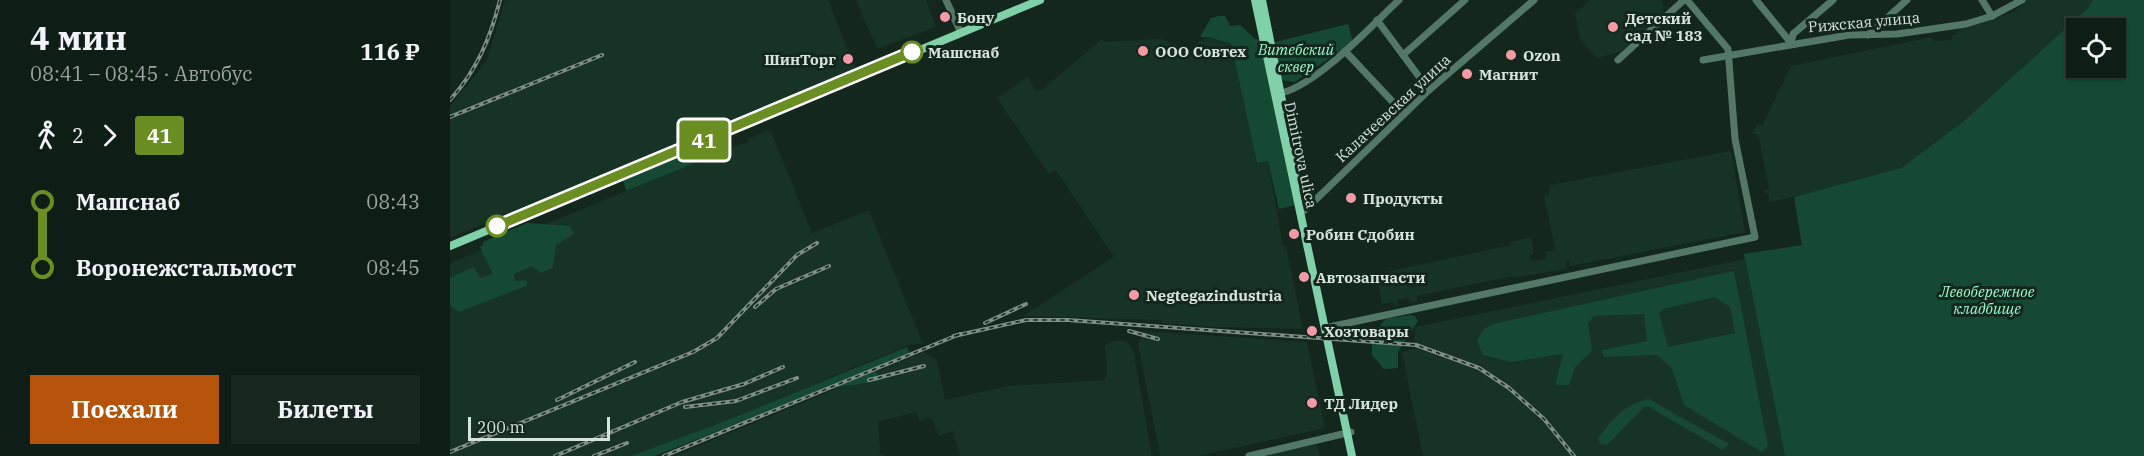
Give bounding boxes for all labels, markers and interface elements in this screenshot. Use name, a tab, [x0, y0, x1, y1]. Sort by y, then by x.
place label: Бону	[957, 8, 995, 27]
street label: Рижская улица	[1807, 8, 1921, 36]
place label: Детский сад № 183	[1625, 9, 1703, 45]
marker: Бону	[938, 10, 952, 24]
text: 4 мин	[30, 16, 127, 59]
map controls	[2066, 18, 2126, 78]
button: locate	[2066, 18, 2126, 78]
marker: Детский сад № 183	[1606, 20, 1620, 34]
text: 116 ₽	[360, 37, 420, 66]
park label: Витебский сквер	[1257, 40, 1335, 76]
marker: Машснаб	[901, 41, 923, 63]
place label: ООО Совтех	[1155, 42, 1246, 61]
place label: Машснаб	[928, 43, 999, 62]
marker: ООО Совтех	[1136, 44, 1150, 58]
place label: Ozon	[1523, 46, 1561, 65]
marker: Ozon	[1504, 48, 1518, 62]
place label: ШинТорг	[764, 50, 836, 69]
street label: Калачеевская улица	[1332, 50, 1454, 166]
marker: ШинТорг	[841, 52, 855, 66]
text: 08:41 – 08:45 · Автобус	[30, 60, 253, 87]
place label: Магнит	[1479, 65, 1538, 84]
marker: Магнит	[1460, 67, 1474, 81]
street label: Dimitrova ulica	[1280, 100, 1322, 210]
icon: walk	[30, 119, 63, 152]
icon: forward	[93, 119, 126, 152]
line badge: 41	[677, 120, 731, 160]
text: 41	[147, 121, 172, 149]
text: 2	[72, 122, 84, 149]
text: 41	[691, 126, 717, 154]
text: Машснаб	[76, 187, 180, 216]
text: 08:43	[366, 188, 420, 215]
place label: Продукты	[1363, 189, 1443, 208]
marker: Продукты	[1344, 191, 1358, 205]
unlabelled marker	[486, 215, 508, 237]
place label: Робин Сдобин	[1306, 225, 1415, 244]
marker: Робин Сдобин	[1287, 227, 1301, 241]
text: Воронежстальмост	[76, 253, 296, 282]
text: 08:45	[366, 254, 420, 281]
place label: Автозапчасти	[1316, 268, 1425, 287]
marker: Автозапчасти	[1297, 270, 1311, 284]
park label: Левобережное кладбище	[1939, 282, 2035, 318]
place label: Negtegazindustria	[1146, 286, 1282, 305]
marker: Negtegazindustria	[1127, 288, 1141, 302]
place label: Хозтовары	[1324, 322, 1409, 341]
marker: Хозтовары	[1305, 324, 1319, 338]
button: Поехали	[30, 375, 219, 444]
button: Билеты	[231, 375, 420, 444]
place label: ТД Лидер	[1324, 394, 1398, 413]
marker: ТД Лидер	[1305, 396, 1319, 410]
scale bar	[468, 414, 610, 442]
text: 200 m	[477, 417, 525, 437]

